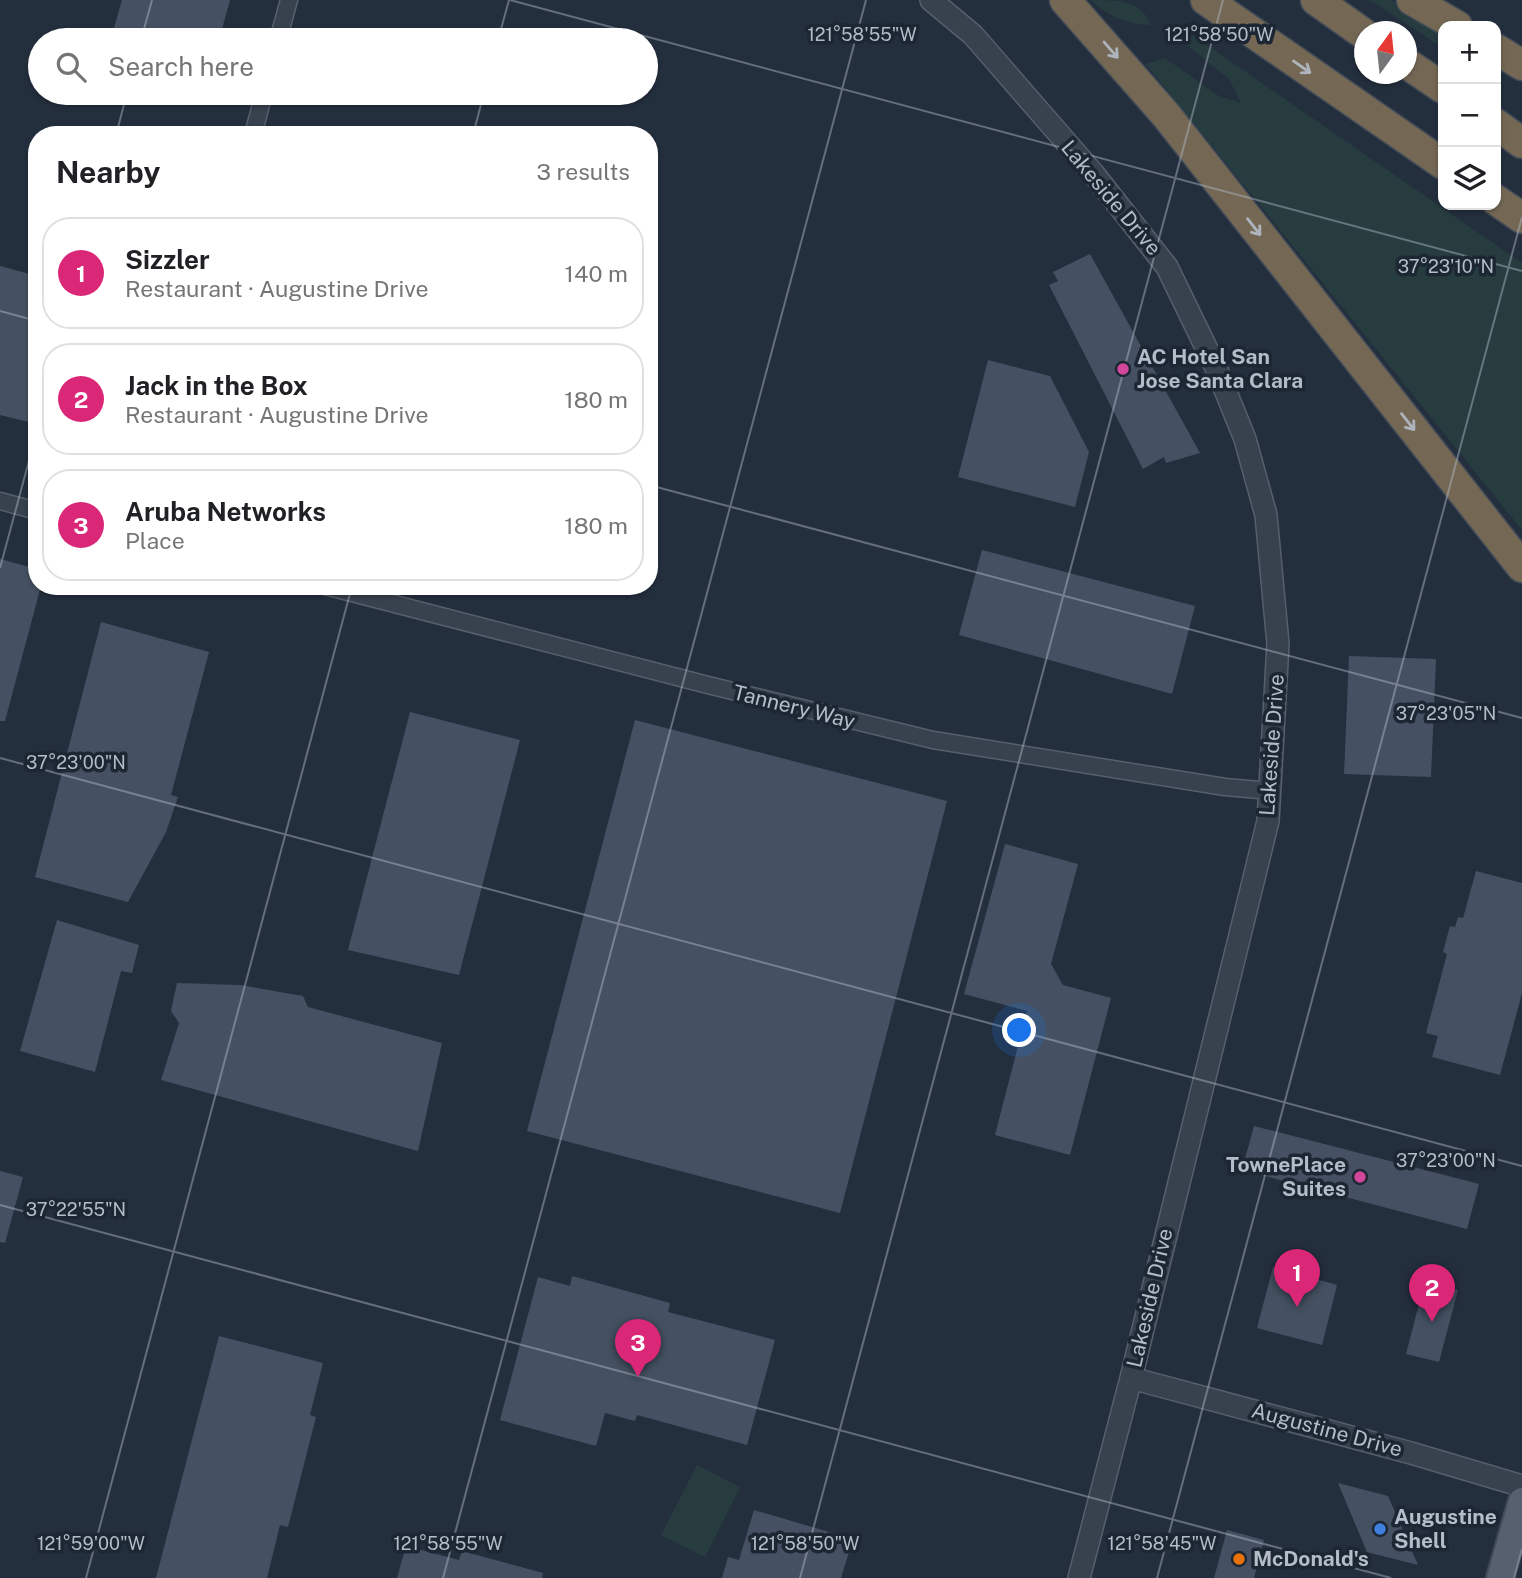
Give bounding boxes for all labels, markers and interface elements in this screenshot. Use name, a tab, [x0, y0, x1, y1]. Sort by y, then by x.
north arrow	[1354, 21, 1417, 84]
map controls	[1438, 21, 1501, 210]
button: +	[1438, 21, 1501, 84]
text: 121°58'55"W	[807, 24, 917, 45]
text: 121°58'50"W	[1165, 24, 1273, 45]
search box	[28, 28, 658, 105]
one-way arrow	[1103, 41, 1118, 59]
icon: search	[52, 48, 90, 86]
text: Search here	[108, 51, 254, 82]
one-way arrow	[1292, 60, 1311, 74]
button: −	[1438, 84, 1501, 147]
street label: Lakeside Drive	[1056, 135, 1167, 260]
button: layers	[1438, 147, 1501, 210]
text: Nearby	[56, 154, 160, 190]
text: 3 results	[536, 158, 630, 185]
one-way arrow	[1247, 217, 1262, 235]
text: Sizzler	[125, 244, 210, 275]
text: 37°23'10"N	[1398, 256, 1494, 277]
text: 1	[76, 260, 86, 287]
text: 140 m	[565, 260, 628, 287]
text: Restaurant · Augustine Drive	[125, 275, 429, 302]
place label: AC Hotel San Jose Santa Clara	[1137, 344, 1303, 393]
marker: AC Hotel San Jose Santa Clara	[1115, 361, 1131, 377]
text: Jack in the Box	[125, 370, 308, 401]
text: 2	[74, 386, 88, 413]
text: 180 m	[564, 386, 628, 413]
text: Restaurant · Augustine Drive	[125, 401, 429, 428]
one-way arrow	[1400, 412, 1415, 430]
text: Aruba Networks	[125, 496, 326, 527]
text: 3	[73, 512, 89, 539]
text: 180 m	[564, 512, 628, 539]
text: Place	[125, 527, 185, 554]
street label: Lakeside Drive	[1254, 673, 1289, 817]
street label: Tannery Way	[731, 679, 858, 734]
text: 37°23'05"N	[1396, 703, 1496, 724]
text: 37°23'00"N	[26, 752, 126, 773]
your location	[1002, 1013, 1036, 1047]
text: 37°23'00"N	[1396, 1150, 1496, 1171]
place label: TownePlace Suites	[1226, 1152, 1346, 1201]
marker: TownePlace Suites	[1352, 1169, 1368, 1185]
text: 37°22'55"N	[26, 1199, 126, 1220]
street label: Lakeside Drive	[1121, 1226, 1178, 1370]
pin: 1	[1274, 1249, 1320, 1307]
pin: 2	[1409, 1264, 1455, 1322]
pin: 3	[615, 1319, 661, 1377]
street label: Augustine Drive	[1249, 1397, 1405, 1462]
place label: Augustine Shell	[1394, 1504, 1497, 1553]
marker: Augustine Shell	[1372, 1521, 1388, 1537]
text: 121°59'00"W	[37, 1533, 145, 1554]
text: 121°58'55"W	[393, 1533, 503, 1554]
text: 121°58'50"W	[751, 1533, 859, 1554]
text: 121°58'45"W	[1108, 1533, 1216, 1554]
place label: McDonald's	[1253, 1546, 1369, 1571]
marker: McDonald's	[1231, 1551, 1247, 1567]

